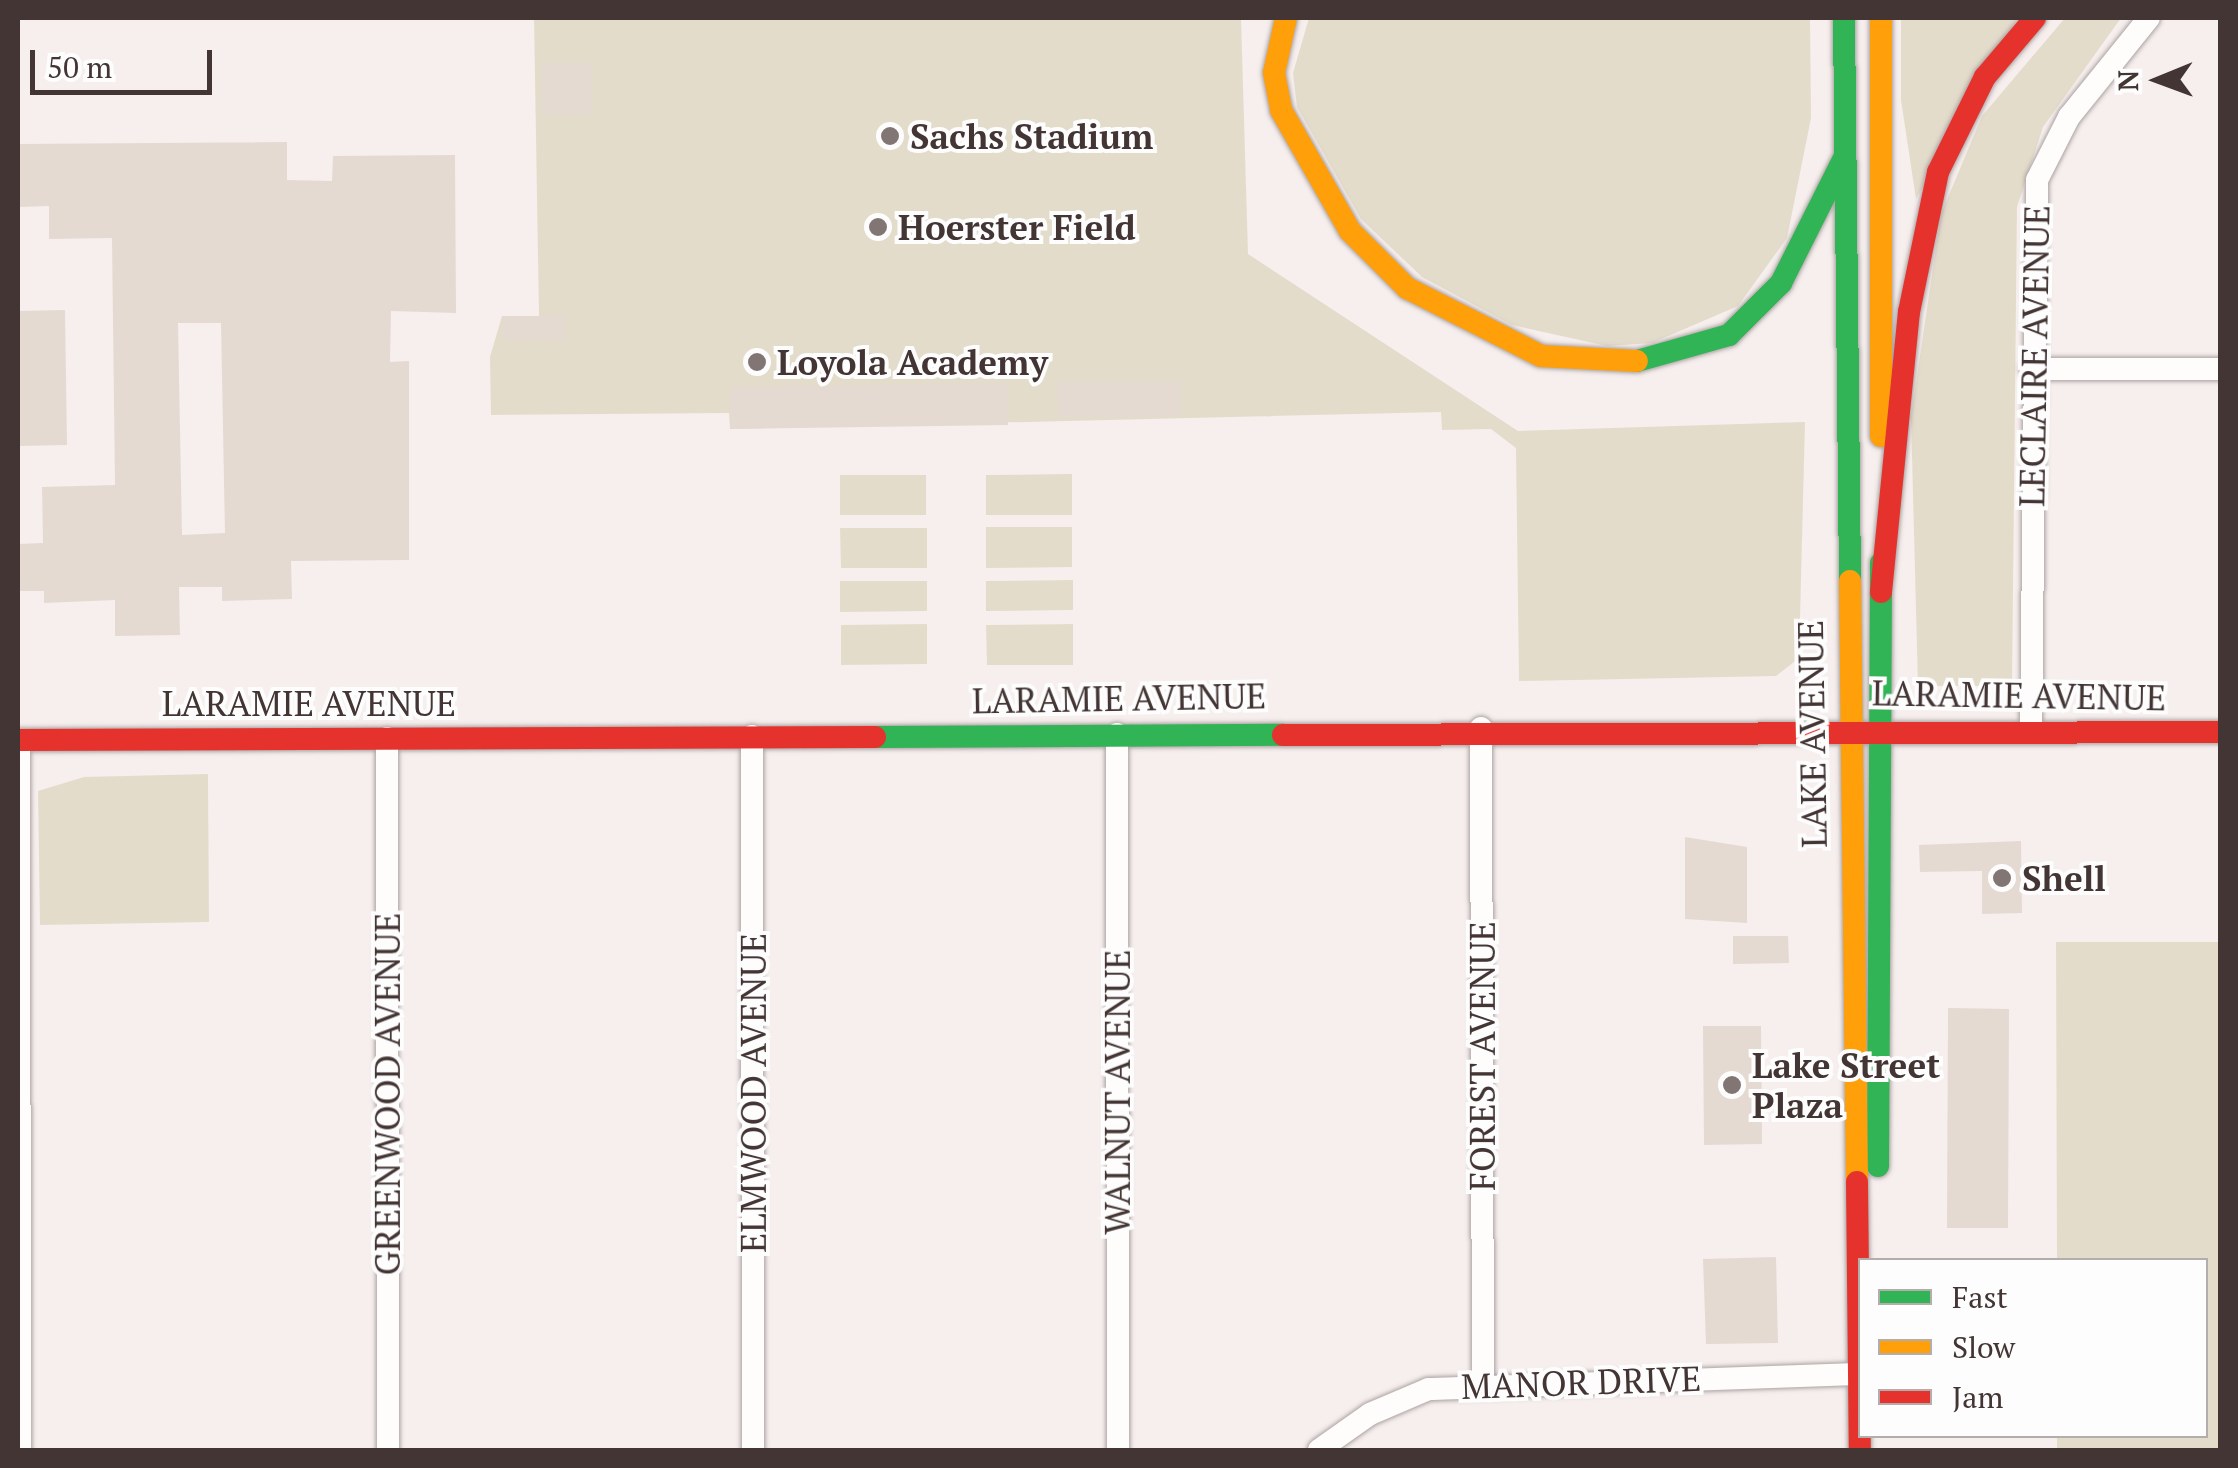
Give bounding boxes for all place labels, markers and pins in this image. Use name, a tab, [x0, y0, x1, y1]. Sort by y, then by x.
place label: Sachs Stadium	[910, 115, 1153, 157]
marker: Sachs Stadium	[879, 125, 901, 147]
place label: Hoerster Field	[898, 206, 1136, 248]
marker: Hoerster Field	[867, 216, 889, 238]
place label: Loyola Academy	[777, 341, 1048, 383]
marker: Loyola Academy	[746, 351, 768, 373]
place label: Shell	[2022, 857, 2106, 899]
marker: Shell	[1991, 867, 2013, 889]
place label: Lake Street Plaza	[1752, 1044, 1940, 1126]
marker: Lake Street Plaza	[1721, 1074, 1743, 1096]

